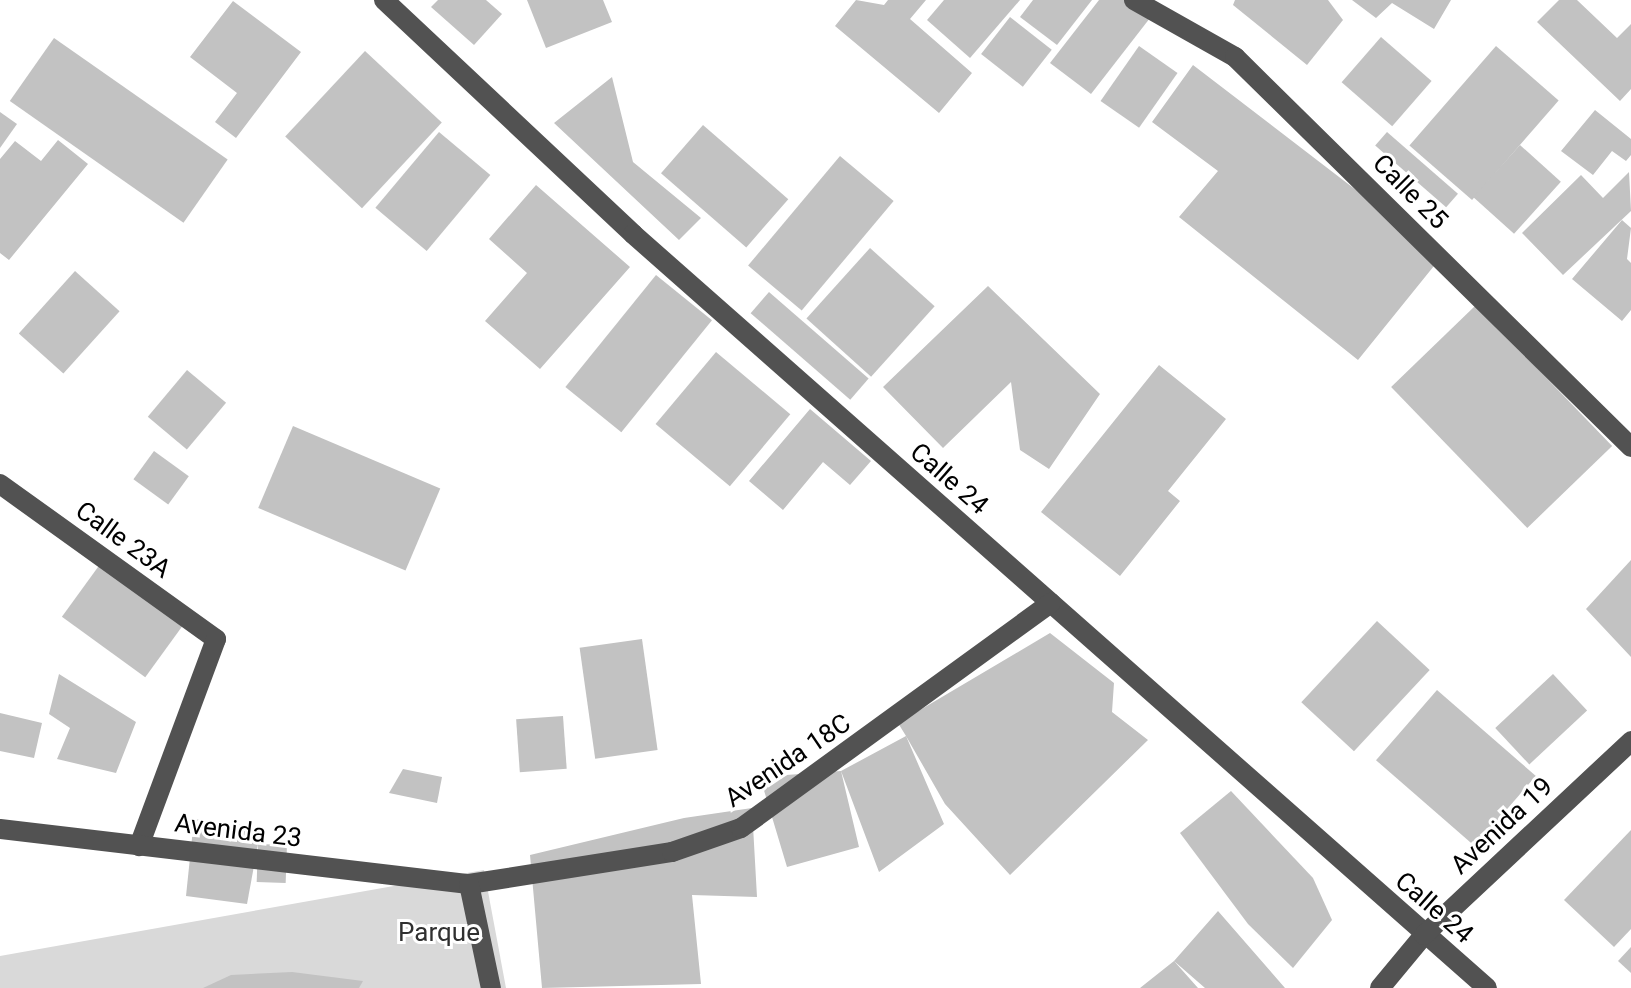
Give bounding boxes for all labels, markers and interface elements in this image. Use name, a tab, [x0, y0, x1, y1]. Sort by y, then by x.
street label: Calle 25	[1366, 148, 1454, 236]
street label: Calle 24	[904, 437, 994, 521]
street label: Calle 23A	[69, 495, 177, 585]
street label: Avenida 18C	[719, 708, 857, 814]
street label: Avenida 19	[1445, 771, 1559, 881]
street label: Avenida 23	[173, 808, 303, 854]
street label: Calle 24	[1389, 866, 1479, 950]
park label: Parque	[398, 917, 480, 949]

